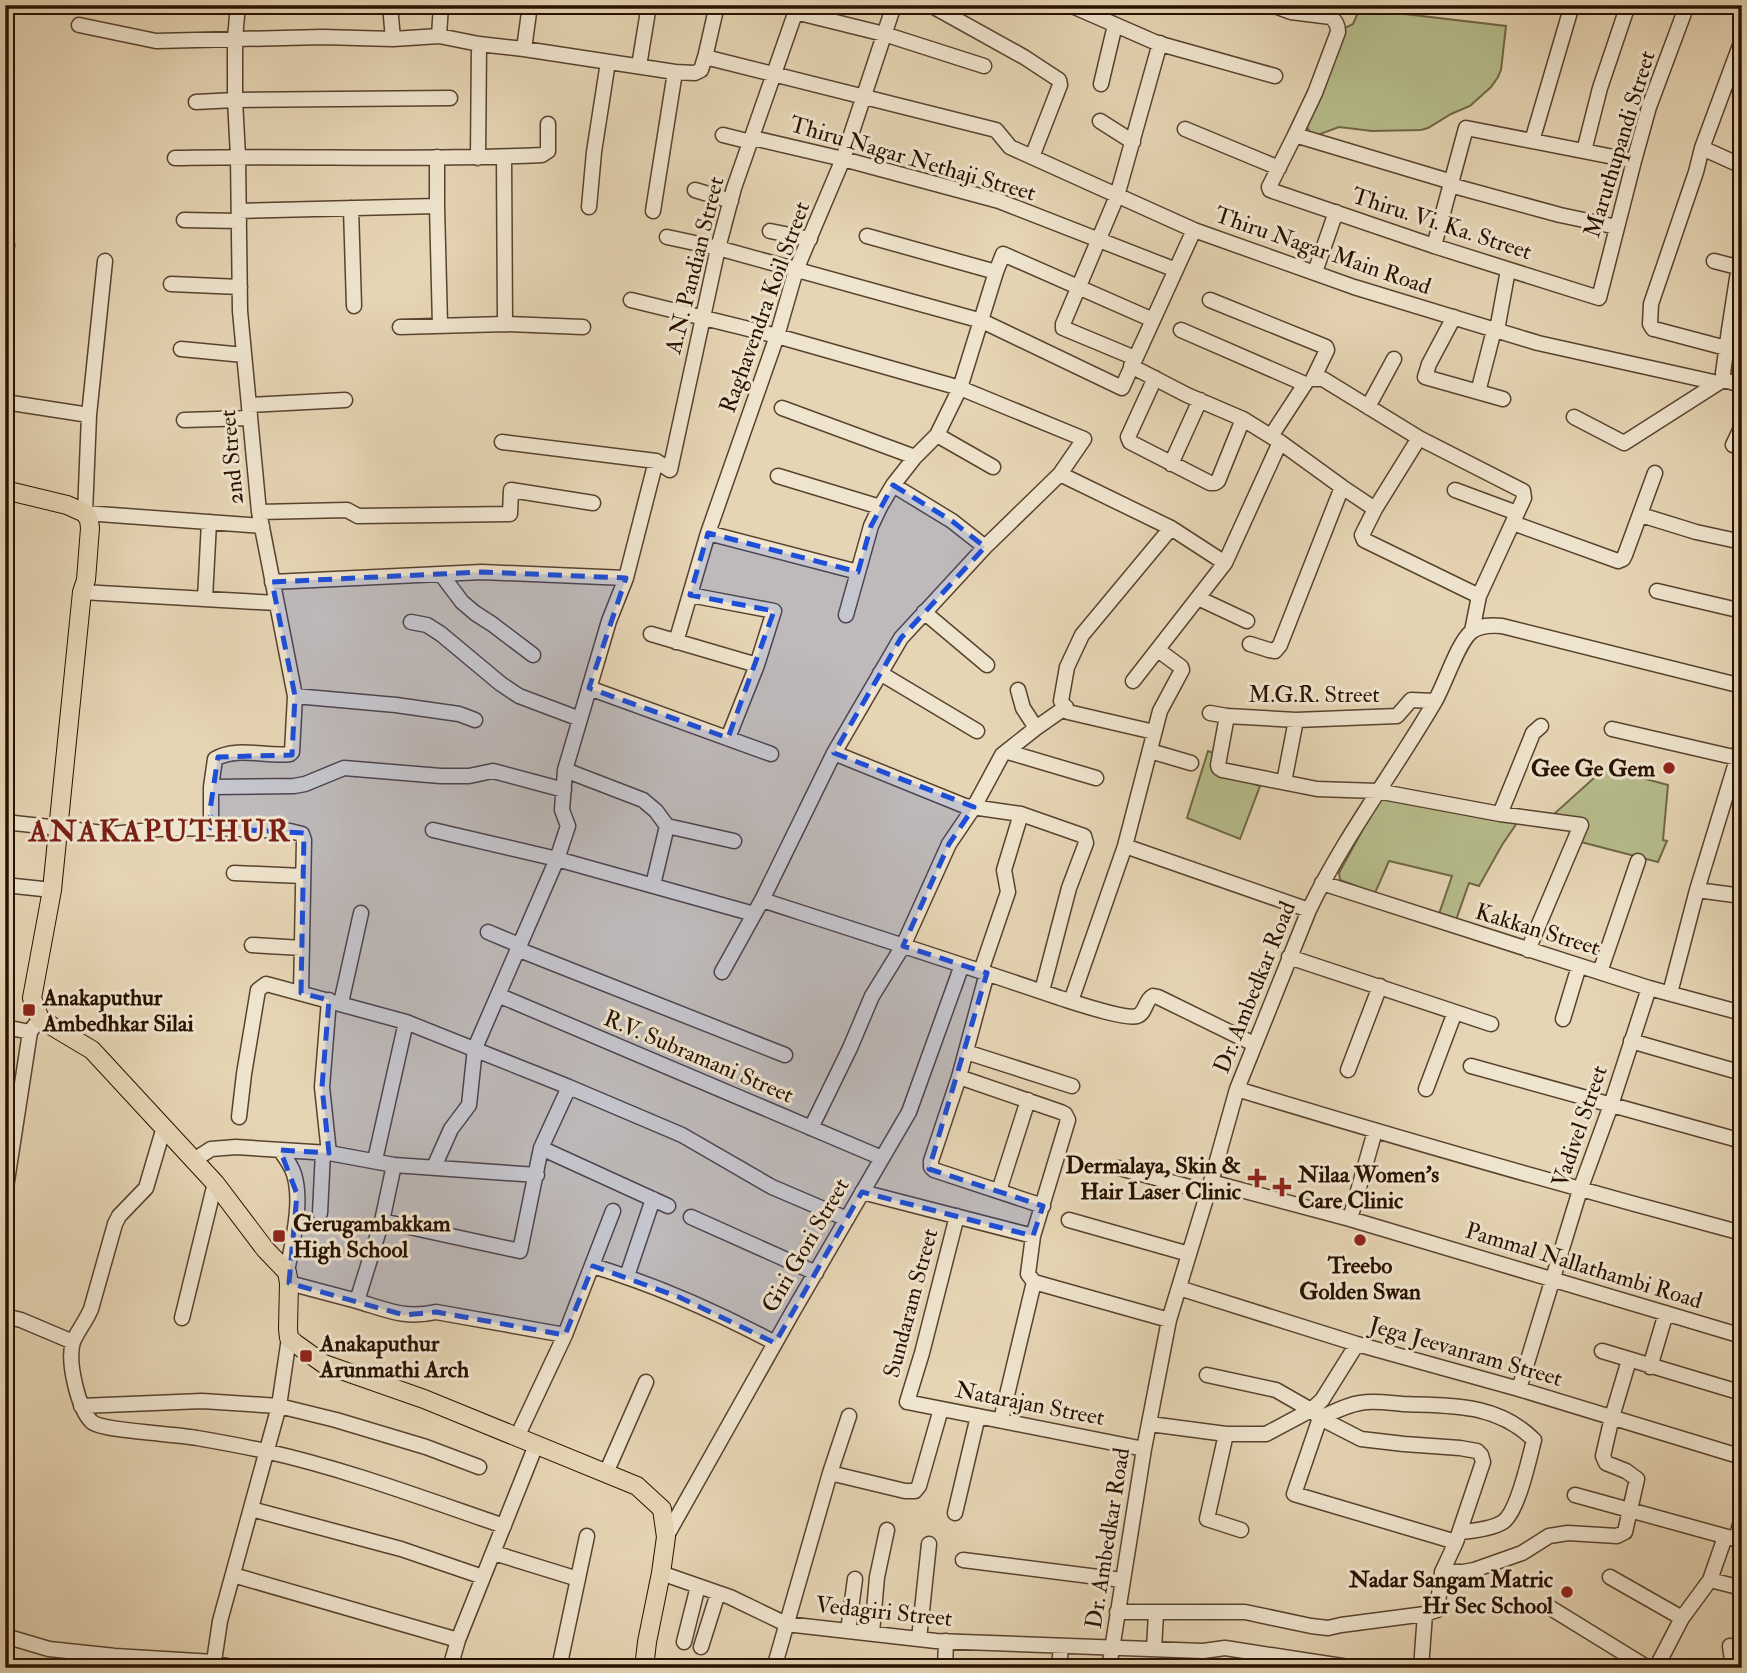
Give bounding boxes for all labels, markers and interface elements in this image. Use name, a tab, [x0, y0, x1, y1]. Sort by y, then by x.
street label: Maruthupandi Street	[1577, 47, 1663, 241]
street label: Thiru Nagar Nethaji Street	[786, 109, 1039, 208]
street label: A.N. Pandian Street	[658, 174, 731, 358]
street label: Thiru. Vi. Ka. Street	[1348, 181, 1535, 266]
street label: Raghavendra Koil Street	[713, 198, 816, 417]
street label: Thiru Nagar Main Road	[1211, 200, 1435, 301]
street label: 2nd Street	[213, 408, 250, 506]
street label: M.G.R. Street	[1248, 680, 1380, 709]
place label: Gee Ge Gem	[1531, 754, 1655, 783]
marker: Gee Ge Gem	[1661, 760, 1677, 776]
district label: ANAKAPUTHUR	[27, 813, 291, 850]
street label: Dr. Ambedkar Road	[1207, 897, 1302, 1077]
street label: Kakkan Street	[1472, 897, 1604, 962]
place label: Anakaputhur Ambedhkar Silai	[42, 983, 194, 1038]
marker: Anakaputhur Ambedhkar Silai	[21, 1002, 37, 1018]
street label: R.V. Subramani Street	[600, 1003, 798, 1110]
street label: Vadivel Street	[1545, 1062, 1614, 1191]
place label: Dermalaya, Skin & Hair Laser Clinic	[1066, 1151, 1242, 1206]
place label: Nilaa Women's Care Clinic	[1297, 1160, 1439, 1215]
marker: Dermalaya, Skin & Hair Laser Clinic	[1247, 1168, 1267, 1188]
street label: Giri Gori Street	[755, 1173, 856, 1318]
marker: Nilaa Women's Care Clinic	[1272, 1177, 1292, 1197]
place label: Gerugambakkam High School	[293, 1209, 451, 1265]
street label: Pammal Nallathambi Road	[1462, 1216, 1706, 1315]
street label: Sundaram Street	[877, 1225, 944, 1381]
marker: Gerugambakkam High School	[271, 1228, 287, 1244]
marker: Treebo Golden Swan	[1352, 1232, 1368, 1248]
place label: Treebo Golden Swan	[1299, 1251, 1421, 1306]
street label: Jega Jeevanram Street	[1365, 1310, 1566, 1393]
place label: Anakaputhur Arunmathi Arch	[319, 1329, 469, 1384]
marker: Anakaputhur Arunmathi Arch	[298, 1348, 314, 1364]
street label: Natarajan Street	[953, 1375, 1107, 1432]
street label: Dr. Ambedkar Road	[1079, 1446, 1136, 1631]
place label: Nadar Sangam Matric Hr Sec School	[1348, 1565, 1554, 1620]
marker: Nadar Sangam Matric Hr Sec School	[1559, 1584, 1575, 1600]
street label: Vedagiri Street	[814, 1590, 954, 1633]

